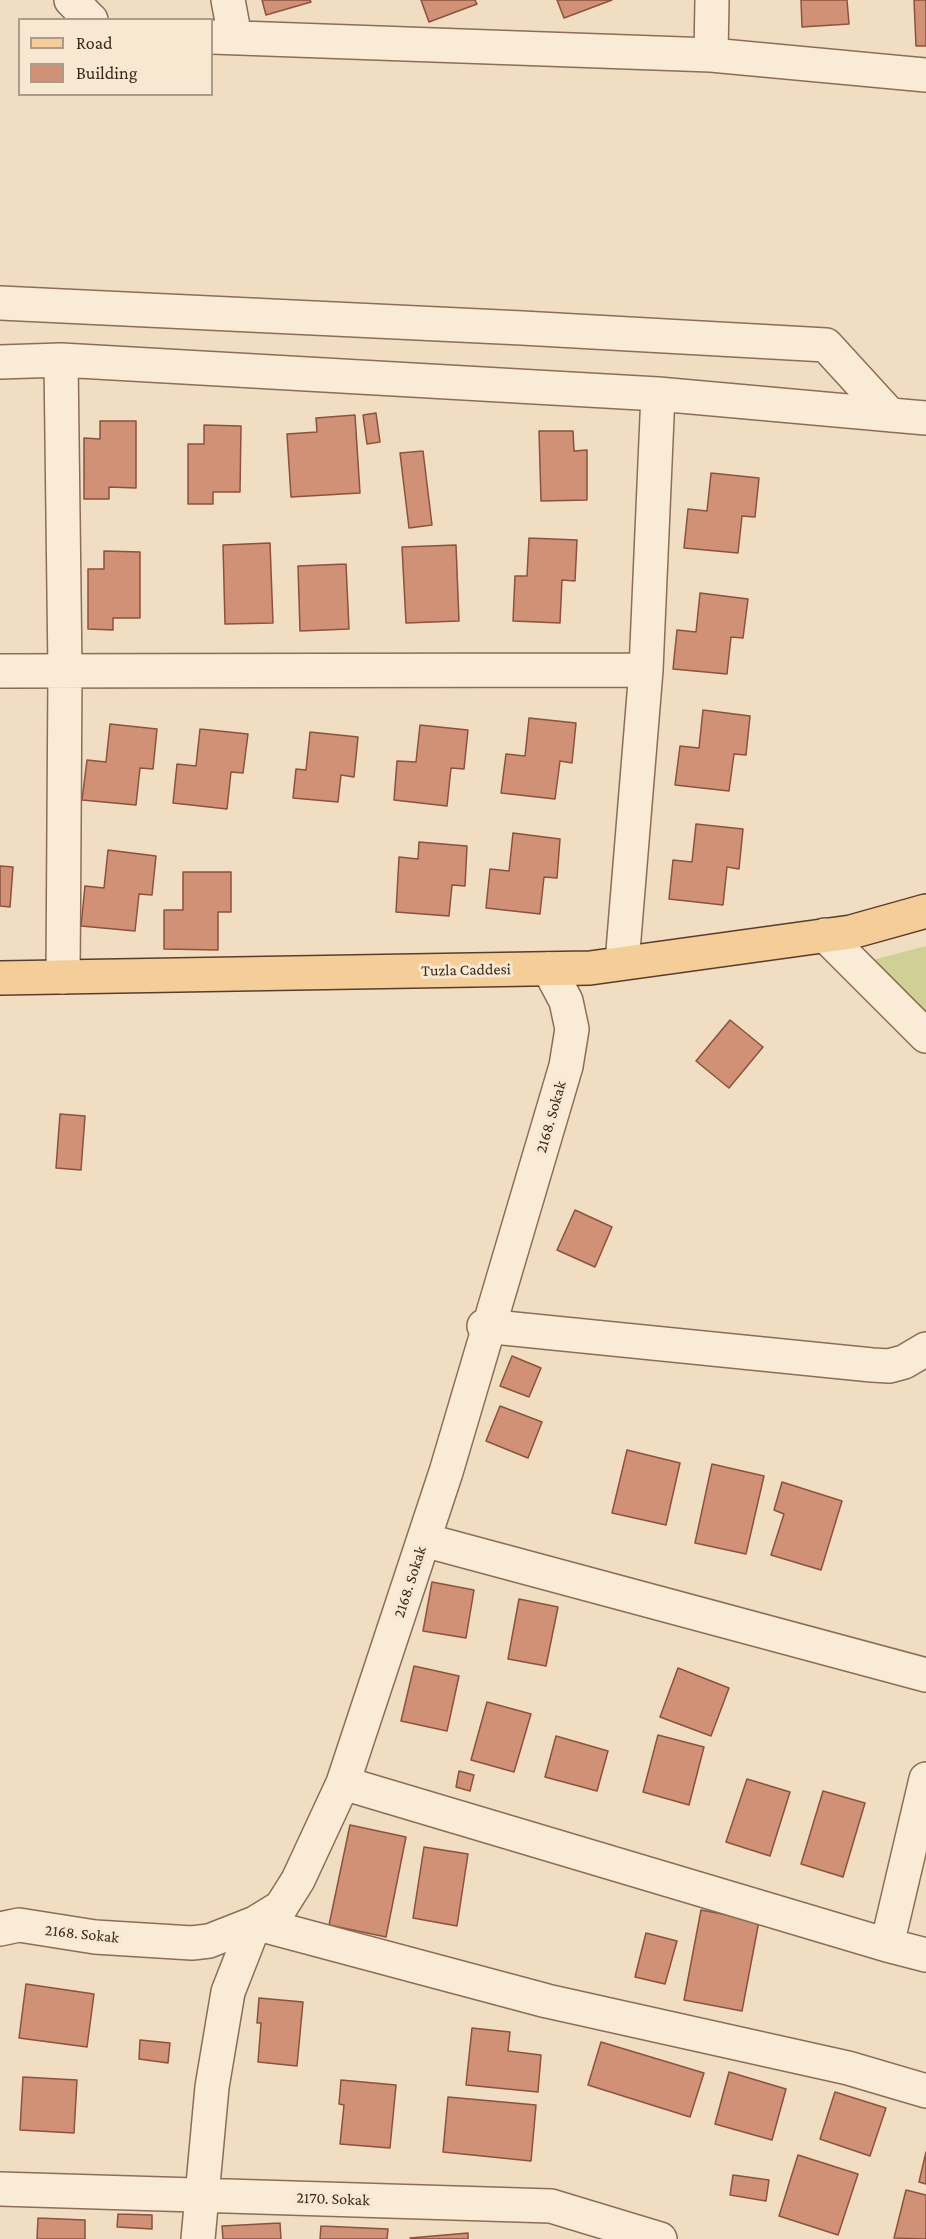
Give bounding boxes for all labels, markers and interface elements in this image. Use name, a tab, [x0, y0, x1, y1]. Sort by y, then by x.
legend	[18, 18, 213, 96]
text: Road	[76, 33, 113, 53]
text: Building	[76, 63, 137, 83]
street label: Tuzla Caddesi	[421, 960, 511, 980]
street label: 2168. Sokak	[532, 1079, 570, 1155]
street label: 2168. Sokak	[389, 1544, 431, 1620]
street label: 2168. Sokak	[44, 1921, 120, 1947]
street label: 2170. Sokak	[296, 2188, 370, 2210]

